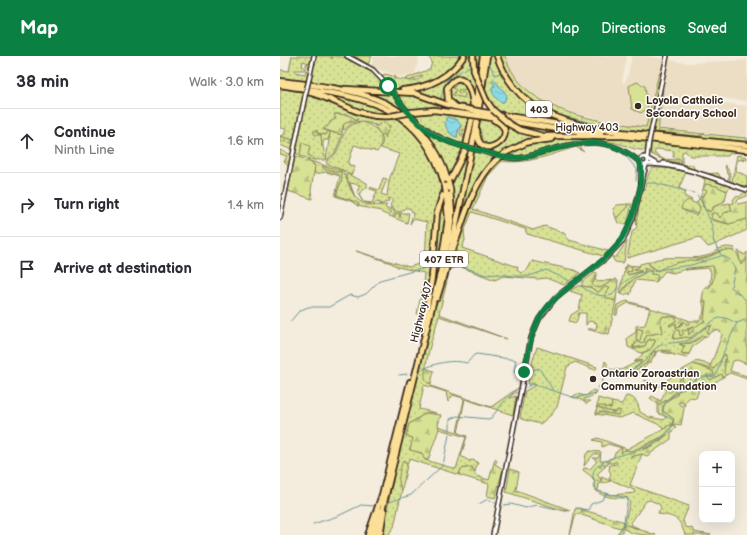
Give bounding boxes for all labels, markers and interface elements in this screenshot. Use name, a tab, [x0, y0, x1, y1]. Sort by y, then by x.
text: Map	[20, 17, 58, 40]
text: Map	[551, 20, 579, 37]
text: Directions	[601, 20, 666, 37]
text: Saved	[688, 20, 727, 37]
text: 38 min	[16, 72, 69, 92]
text: Walk · 3.0 km	[189, 74, 264, 90]
route start	[379, 77, 397, 95]
place label: Loyola Catholic Secondary School	[646, 94, 737, 120]
road number: 403	[526, 101, 552, 117]
marker: Loyola Catholic Secondary School	[633, 101, 643, 111]
street label: Highway 403	[555, 121, 619, 134]
text: Continue	[54, 123, 116, 142]
icon: ahead	[16, 130, 38, 152]
text: 1.6 km	[228, 133, 264, 149]
text: Ninth Line	[54, 142, 114, 158]
icon: right	[16, 194, 38, 216]
text: Turn right	[54, 195, 119, 214]
text: 1.4 km	[228, 197, 264, 213]
road number: 407 ETR	[420, 251, 468, 267]
icon: arrive	[16, 258, 38, 280]
text: Arrive at destination	[54, 259, 192, 278]
street label: Highway 407	[408, 280, 435, 344]
route end	[515, 363, 533, 381]
place label: Ontario Zoroastrian Community Foundation	[601, 367, 717, 393]
marker: Ontario Zoroastrian Community Foundation	[588, 374, 598, 384]
map controls	[699, 451, 735, 523]
button: +	[699, 451, 735, 487]
button: −	[699, 487, 735, 523]

